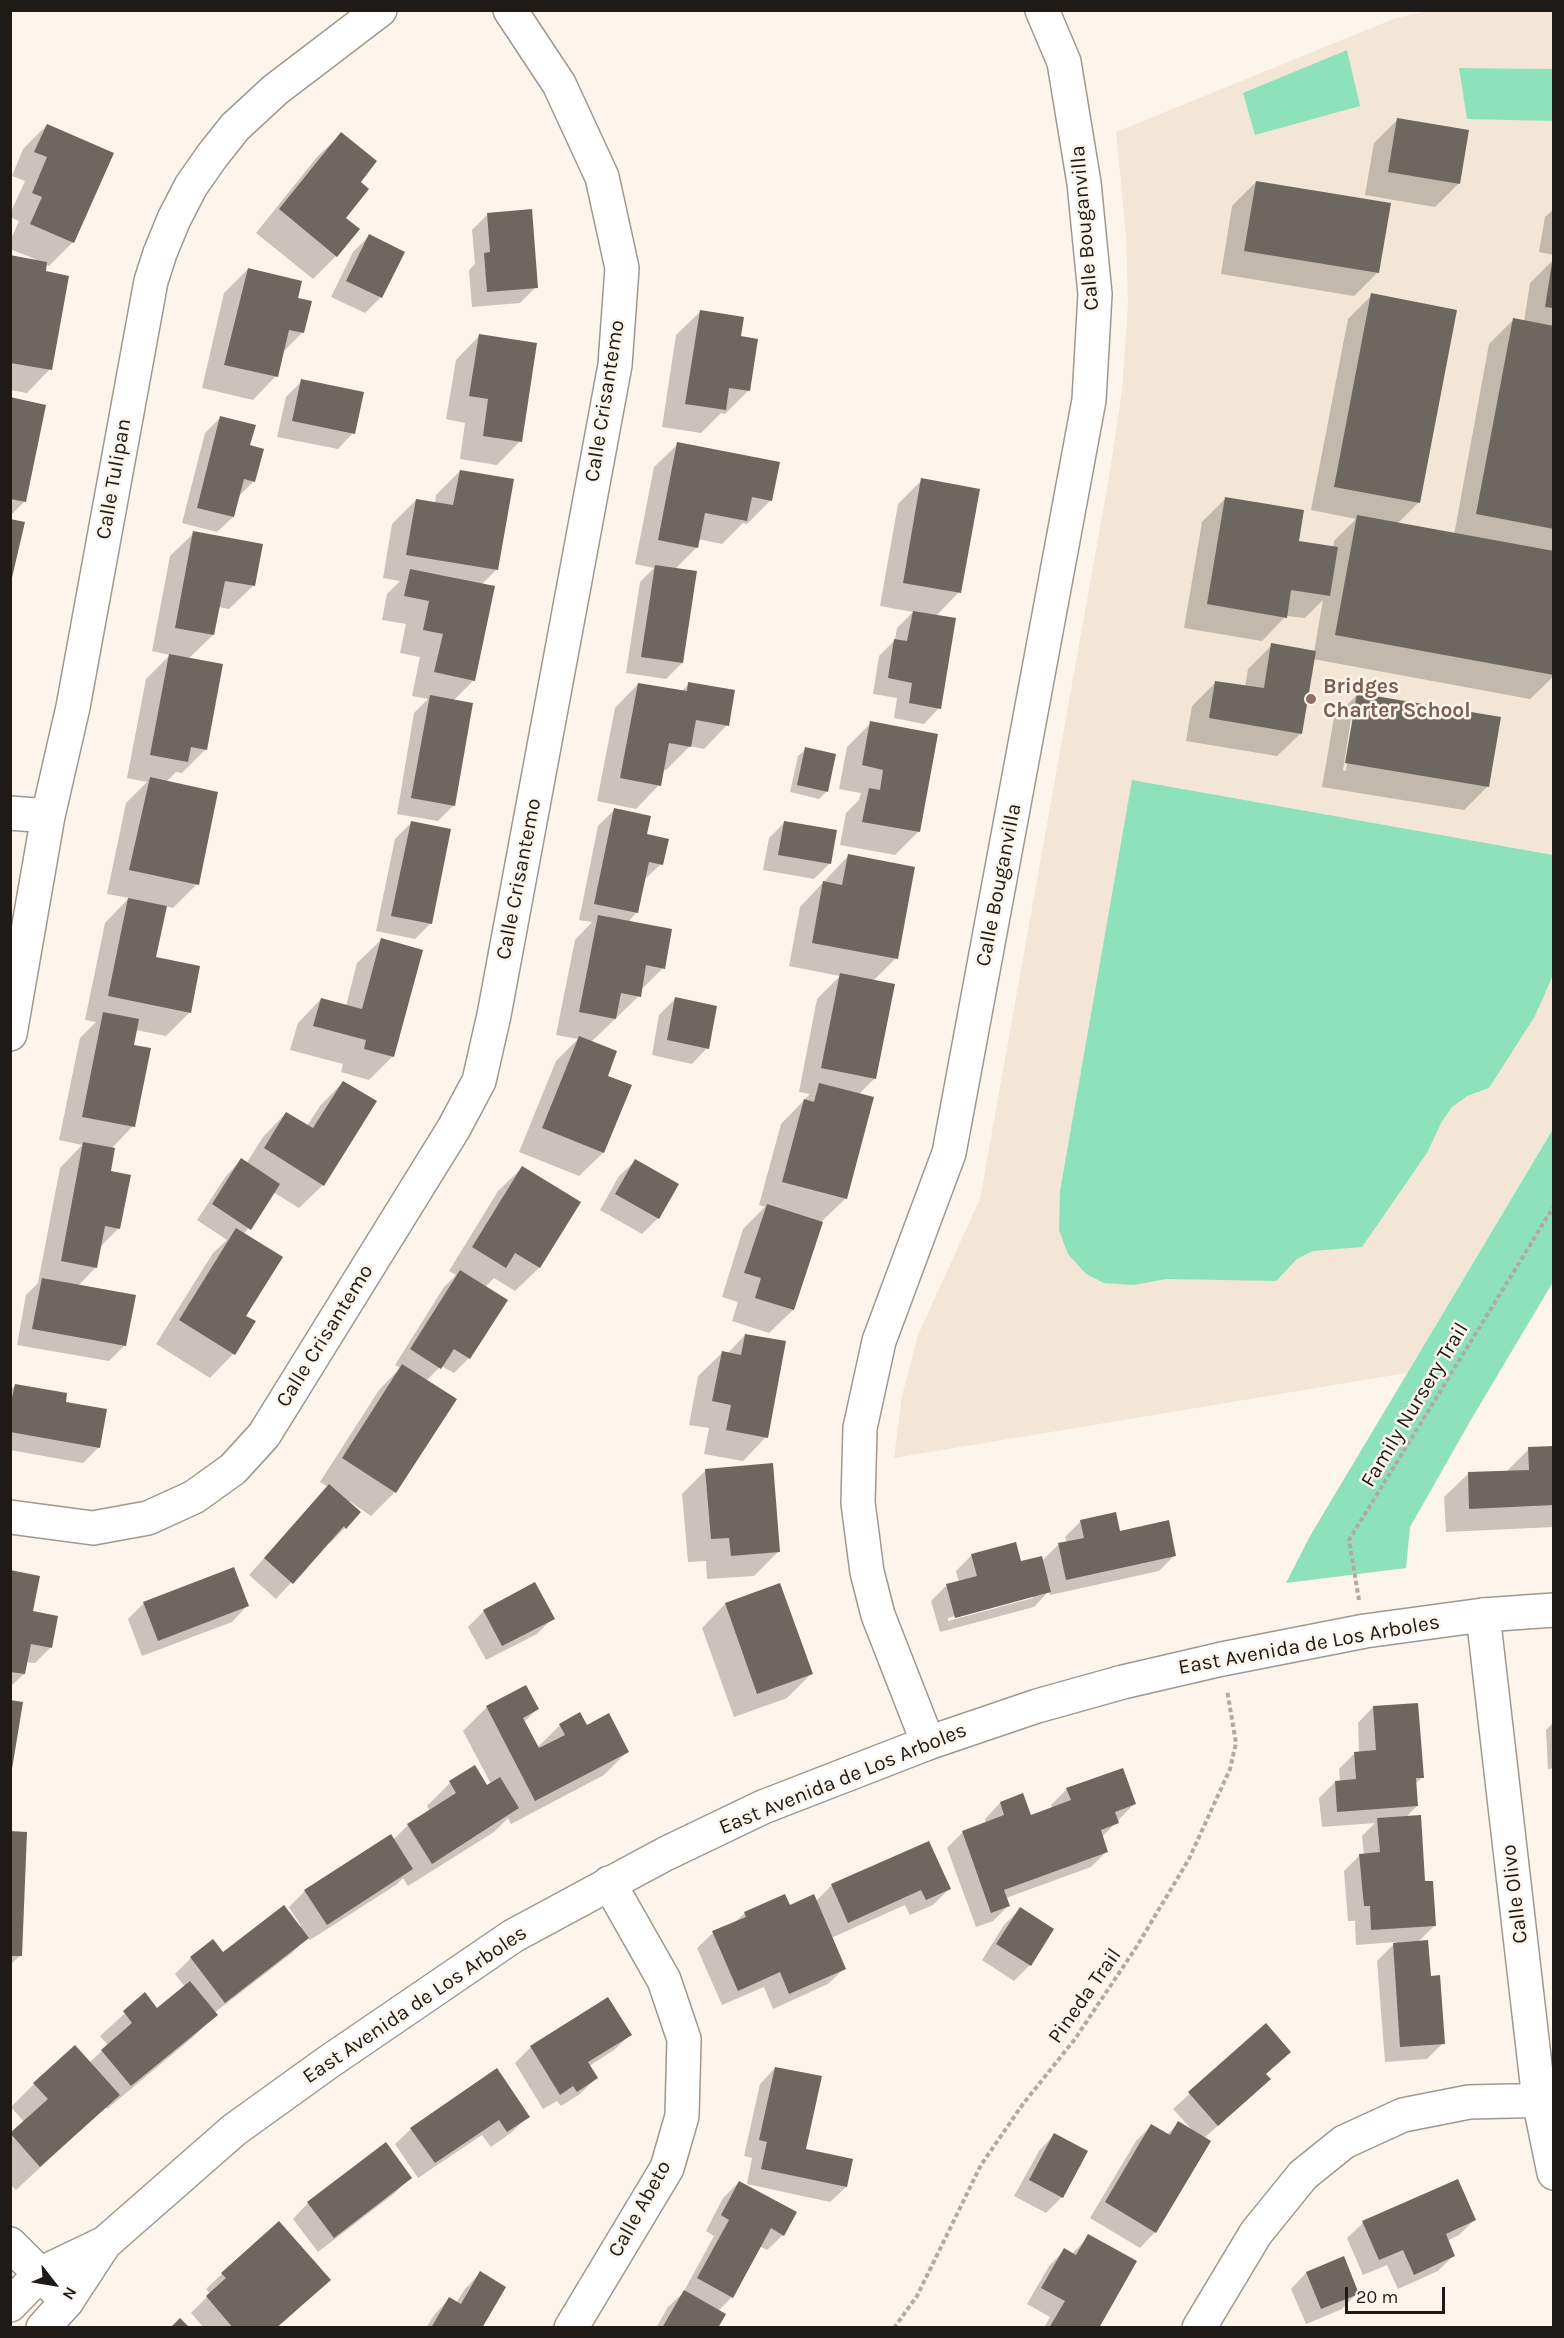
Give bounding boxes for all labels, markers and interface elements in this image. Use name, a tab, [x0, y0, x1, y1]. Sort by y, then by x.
street label: Calle Bouganvilla	[1065, 145, 1105, 311]
street label: Calle Crisantemo	[580, 318, 630, 484]
street label: Calle Tulipan	[91, 417, 137, 541]
place label: Bridges Charter School	[1323, 674, 1471, 724]
marker: Bridges Charter School	[1304, 692, 1318, 706]
street label: Calle Crisantemo	[491, 796, 547, 962]
street label: Calle Bouganvilla	[971, 801, 1027, 969]
street label: Calle Crisantemo	[271, 1260, 379, 1412]
street label: Family Nursery Trail	[1356, 1318, 1474, 1492]
street label: East Avenida de Los Arboles	[1176, 1610, 1442, 1680]
street label: East Avenida de Los Arboles	[715, 1718, 971, 1840]
street label: Calle Olivo	[1496, 1843, 1534, 1945]
street label: East Avenida de Los Arboles	[298, 1920, 532, 2090]
street label: Pineda Trail	[1043, 1943, 1127, 2049]
street label: Calle Abeto	[603, 2156, 677, 2262]
north arrow	[24, 2254, 84, 2314]
scale bar	[1348, 2275, 1448, 2313]
text: N	[59, 2284, 81, 2303]
text: 20 m	[1356, 2286, 1398, 2308]

